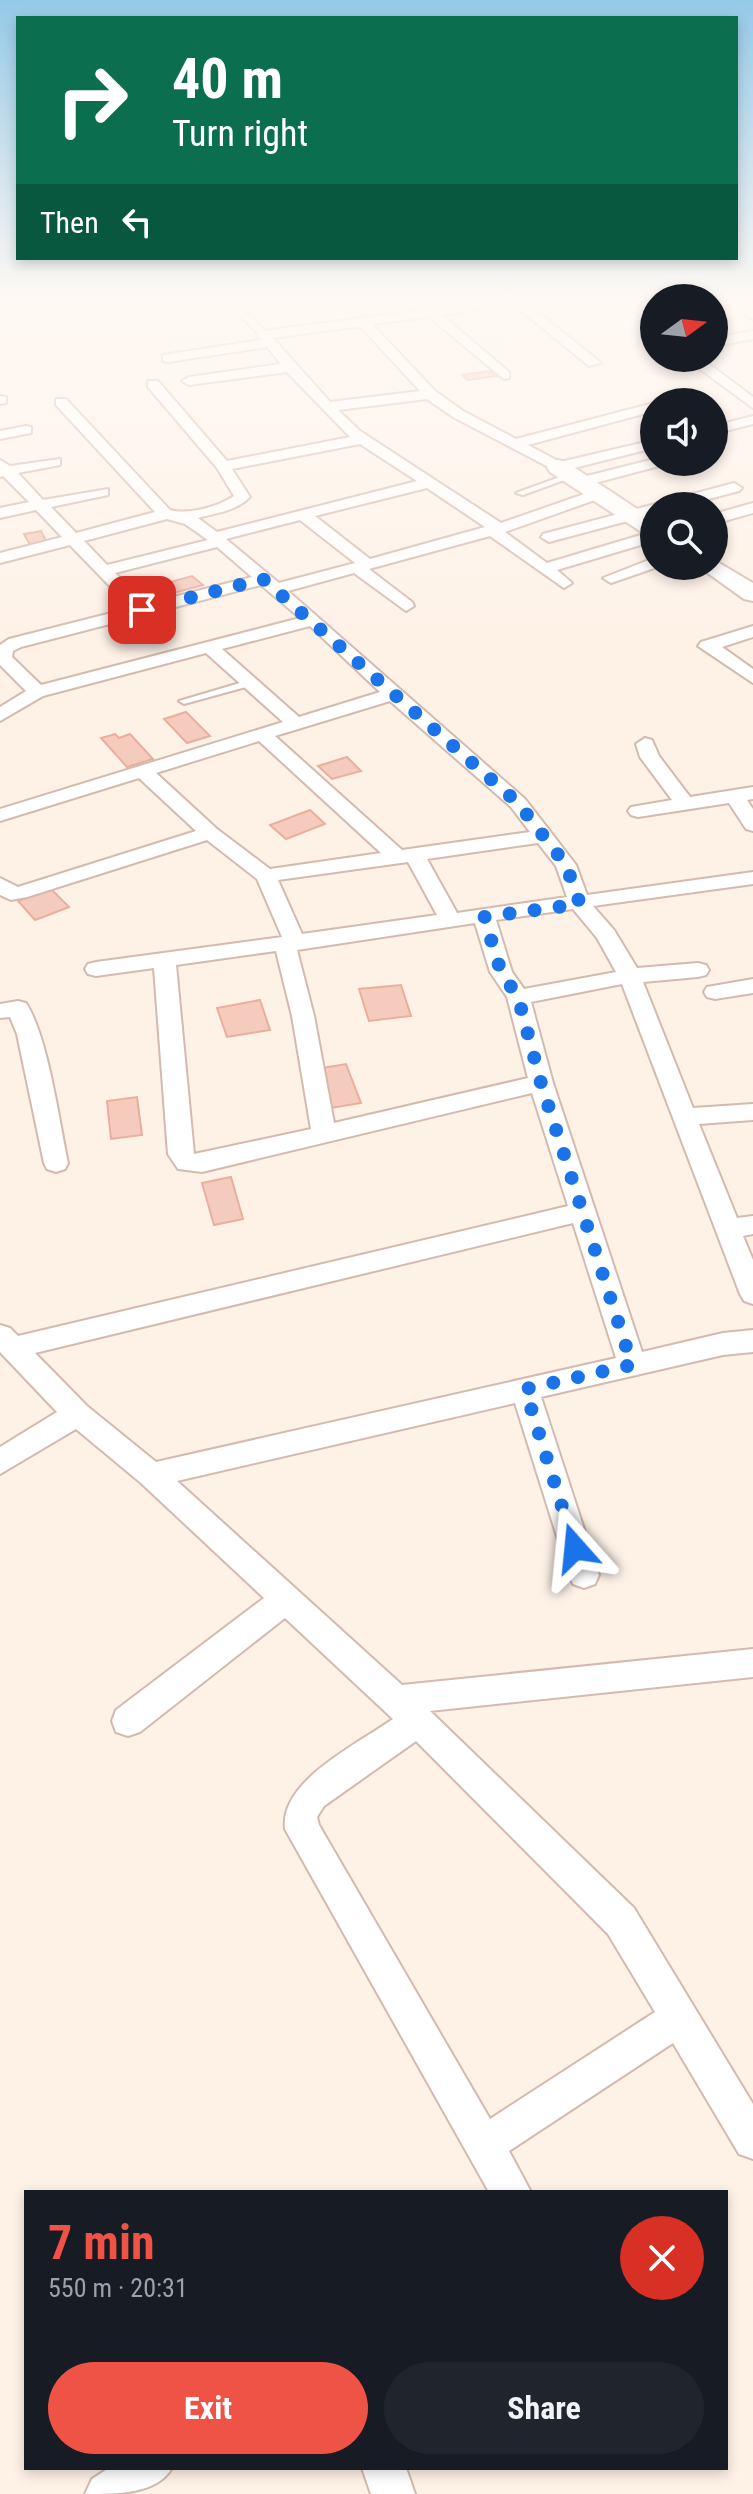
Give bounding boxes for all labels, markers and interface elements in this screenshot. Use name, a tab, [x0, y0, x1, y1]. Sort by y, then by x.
text: 40 m	[172, 46, 283, 112]
icon: right	[40, 48, 144, 152]
text: Turn right	[172, 113, 308, 155]
icon: left	[115, 200, 159, 244]
text: Then	[40, 205, 99, 240]
north arrow	[640, 284, 728, 372]
map controls	[640, 284, 728, 580]
button: sound	[640, 388, 728, 476]
button: search	[640, 492, 728, 580]
pin	[108, 576, 176, 644]
icon: arrive	[120, 588, 164, 632]
position arrow	[533, 1506, 617, 1590]
text: 7 min	[48, 2214, 155, 2271]
button: close	[620, 2216, 704, 2300]
text: 550 m · 20:31	[48, 2273, 188, 2303]
button: Exit	[48, 2362, 368, 2454]
button: Share	[384, 2362, 704, 2454]

